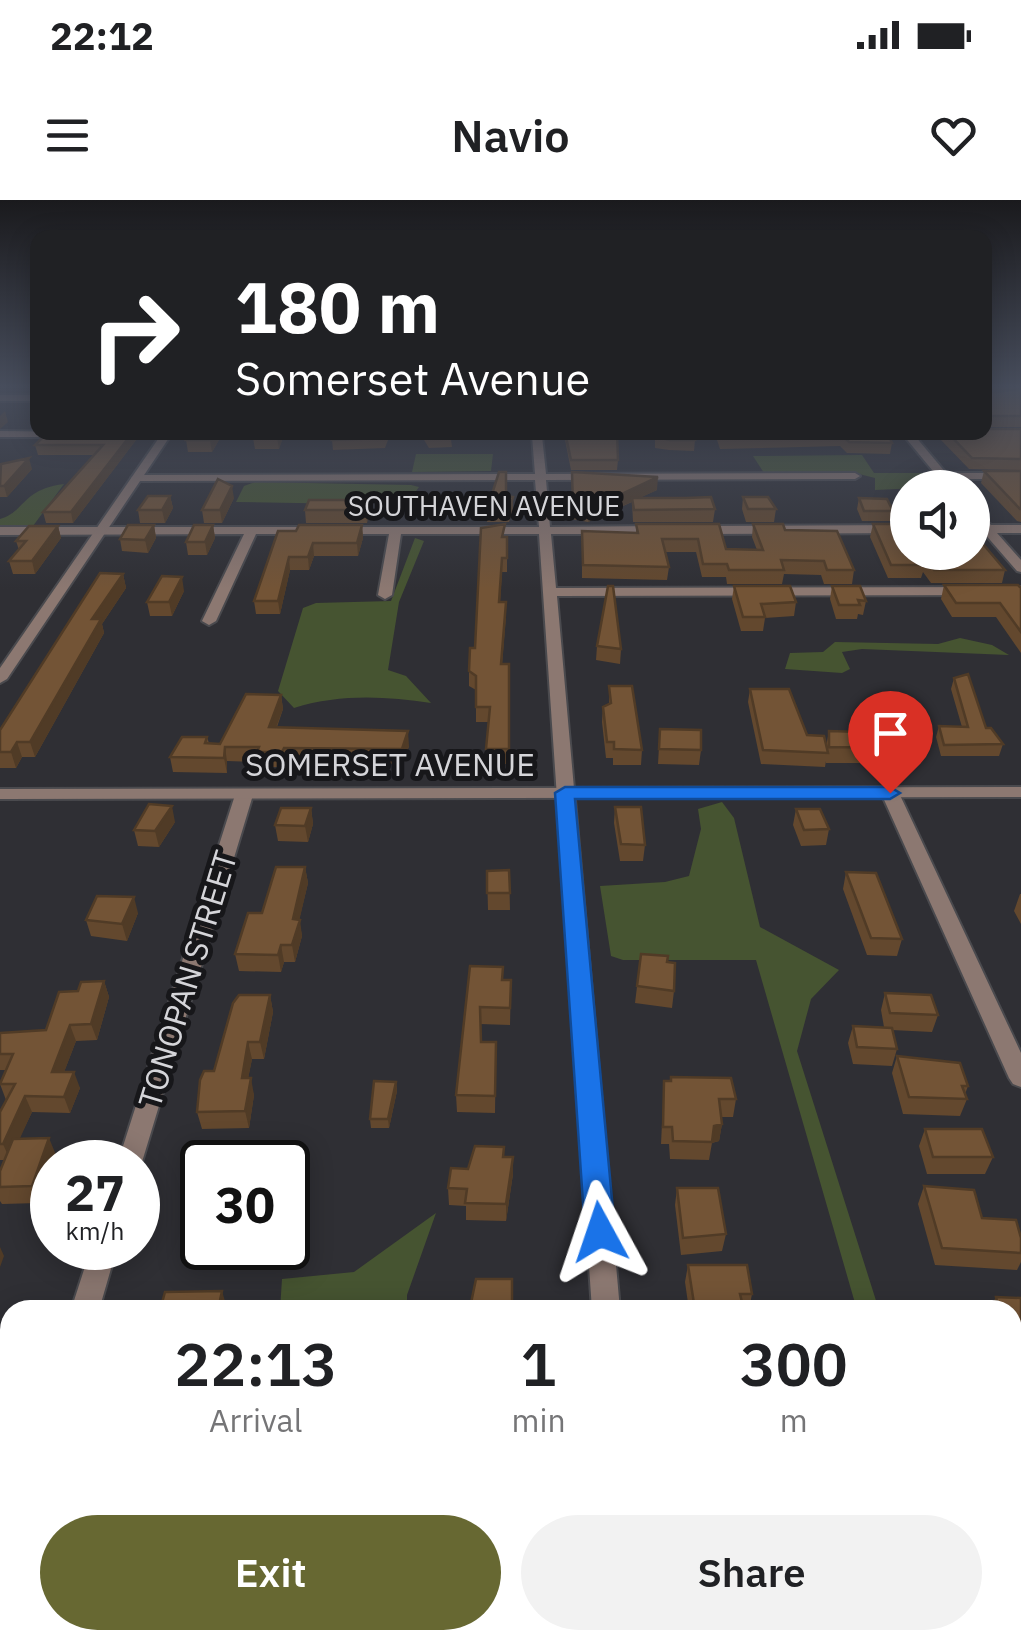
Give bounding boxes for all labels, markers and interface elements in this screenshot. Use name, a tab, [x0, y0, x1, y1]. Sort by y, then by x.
text: 22:12	[50, 11, 154, 60]
text: Navio	[451, 106, 570, 164]
icon: menu	[40, 108, 95, 163]
icon: heart	[926, 108, 981, 163]
text: 180 m	[235, 261, 440, 352]
icon: right	[70, 270, 200, 400]
text: Somerset Avenue	[235, 349, 590, 407]
map controls	[890, 470, 990, 570]
button: sound	[890, 470, 990, 570]
street label: SOUTHAVEN AVENUE	[348, 487, 620, 524]
pin	[848, 691, 933, 794]
icon: arrive	[863, 706, 918, 761]
street label: SOMERSET AVENUE	[245, 743, 535, 785]
street label: TONOPAN STREET	[128, 845, 246, 1113]
speed limit sign: 30	[180, 1140, 310, 1270]
text: 27	[65, 1160, 125, 1225]
position arrow	[548, 1180, 652, 1284]
text: km/h	[66, 1214, 124, 1247]
text: 22:13	[174, 1324, 337, 1403]
text: 1	[521, 1324, 557, 1403]
text: 300	[740, 1324, 848, 1403]
text: Arrival	[209, 1399, 302, 1441]
text: min	[511, 1399, 566, 1441]
text: m	[780, 1399, 808, 1441]
button: Exit	[40, 1515, 501, 1630]
button: Share	[521, 1515, 982, 1630]

